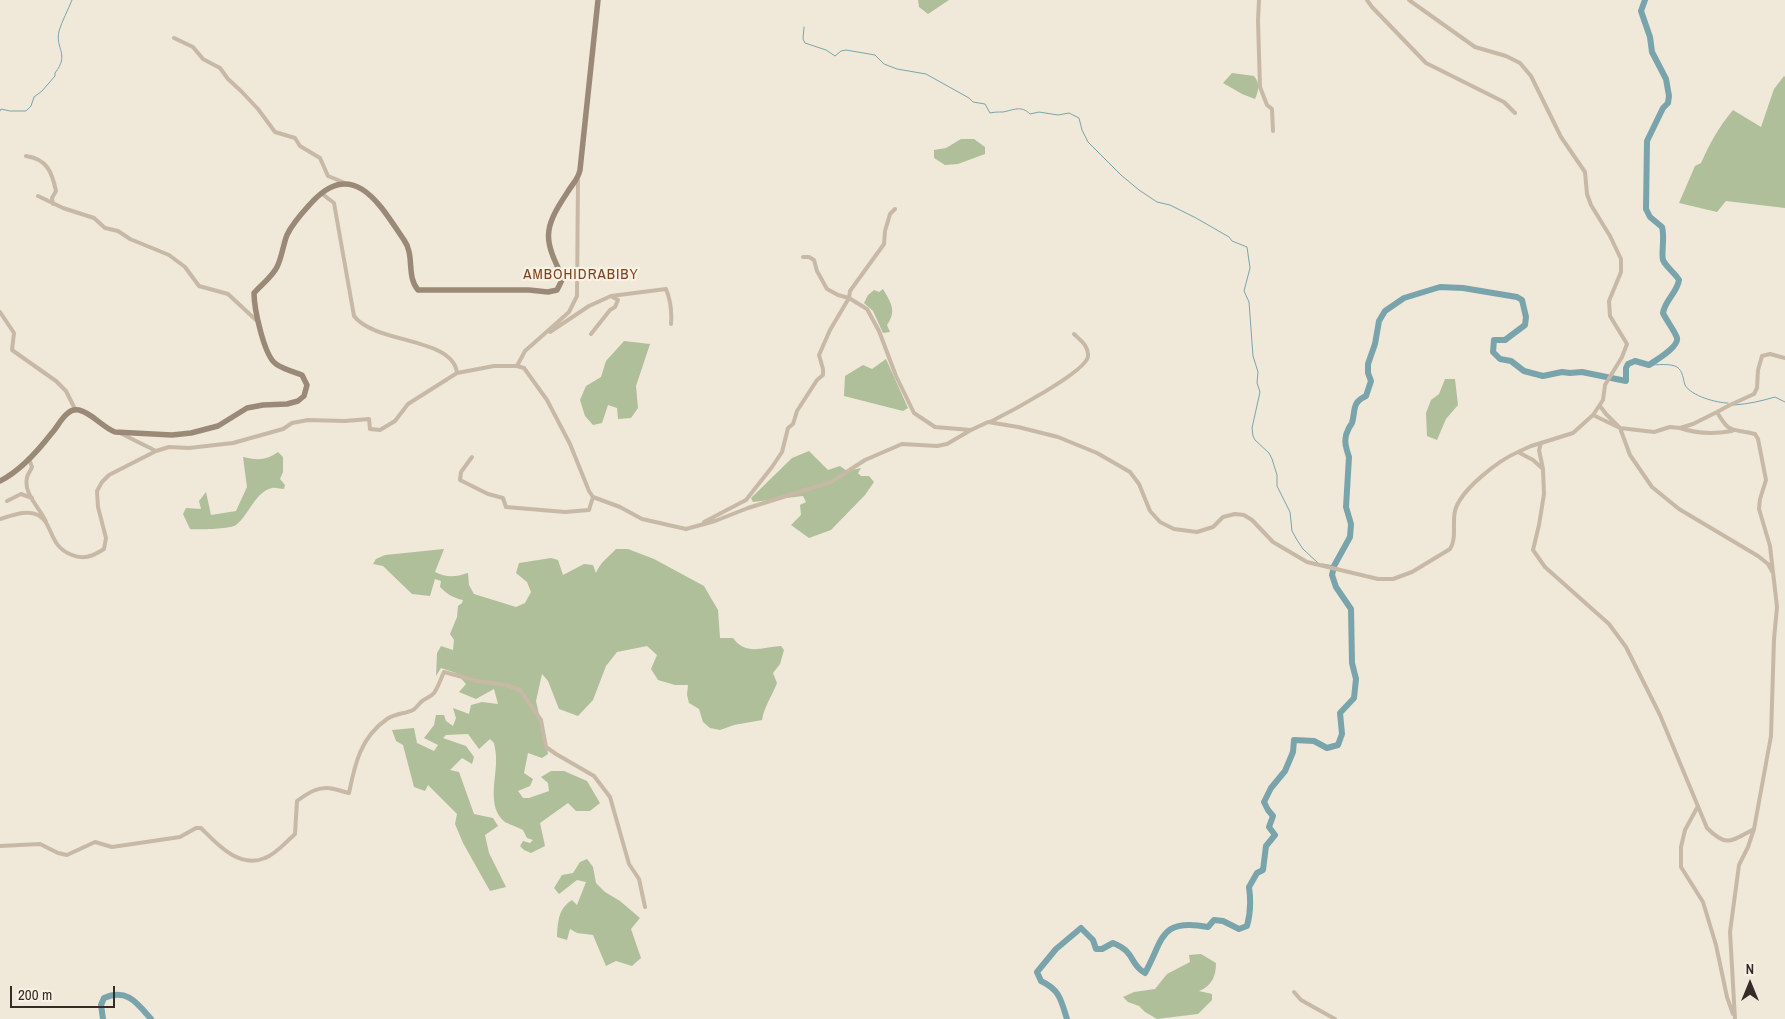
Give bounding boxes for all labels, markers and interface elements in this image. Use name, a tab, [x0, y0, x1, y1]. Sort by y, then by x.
district label: AMBOHIDRABIBY	[522, 266, 640, 284]
north arrow	[1725, 959, 1775, 1009]
text: N	[1746, 960, 1754, 978]
scale bar	[12, 976, 118, 1008]
text: 200 m	[18, 984, 52, 1005]

